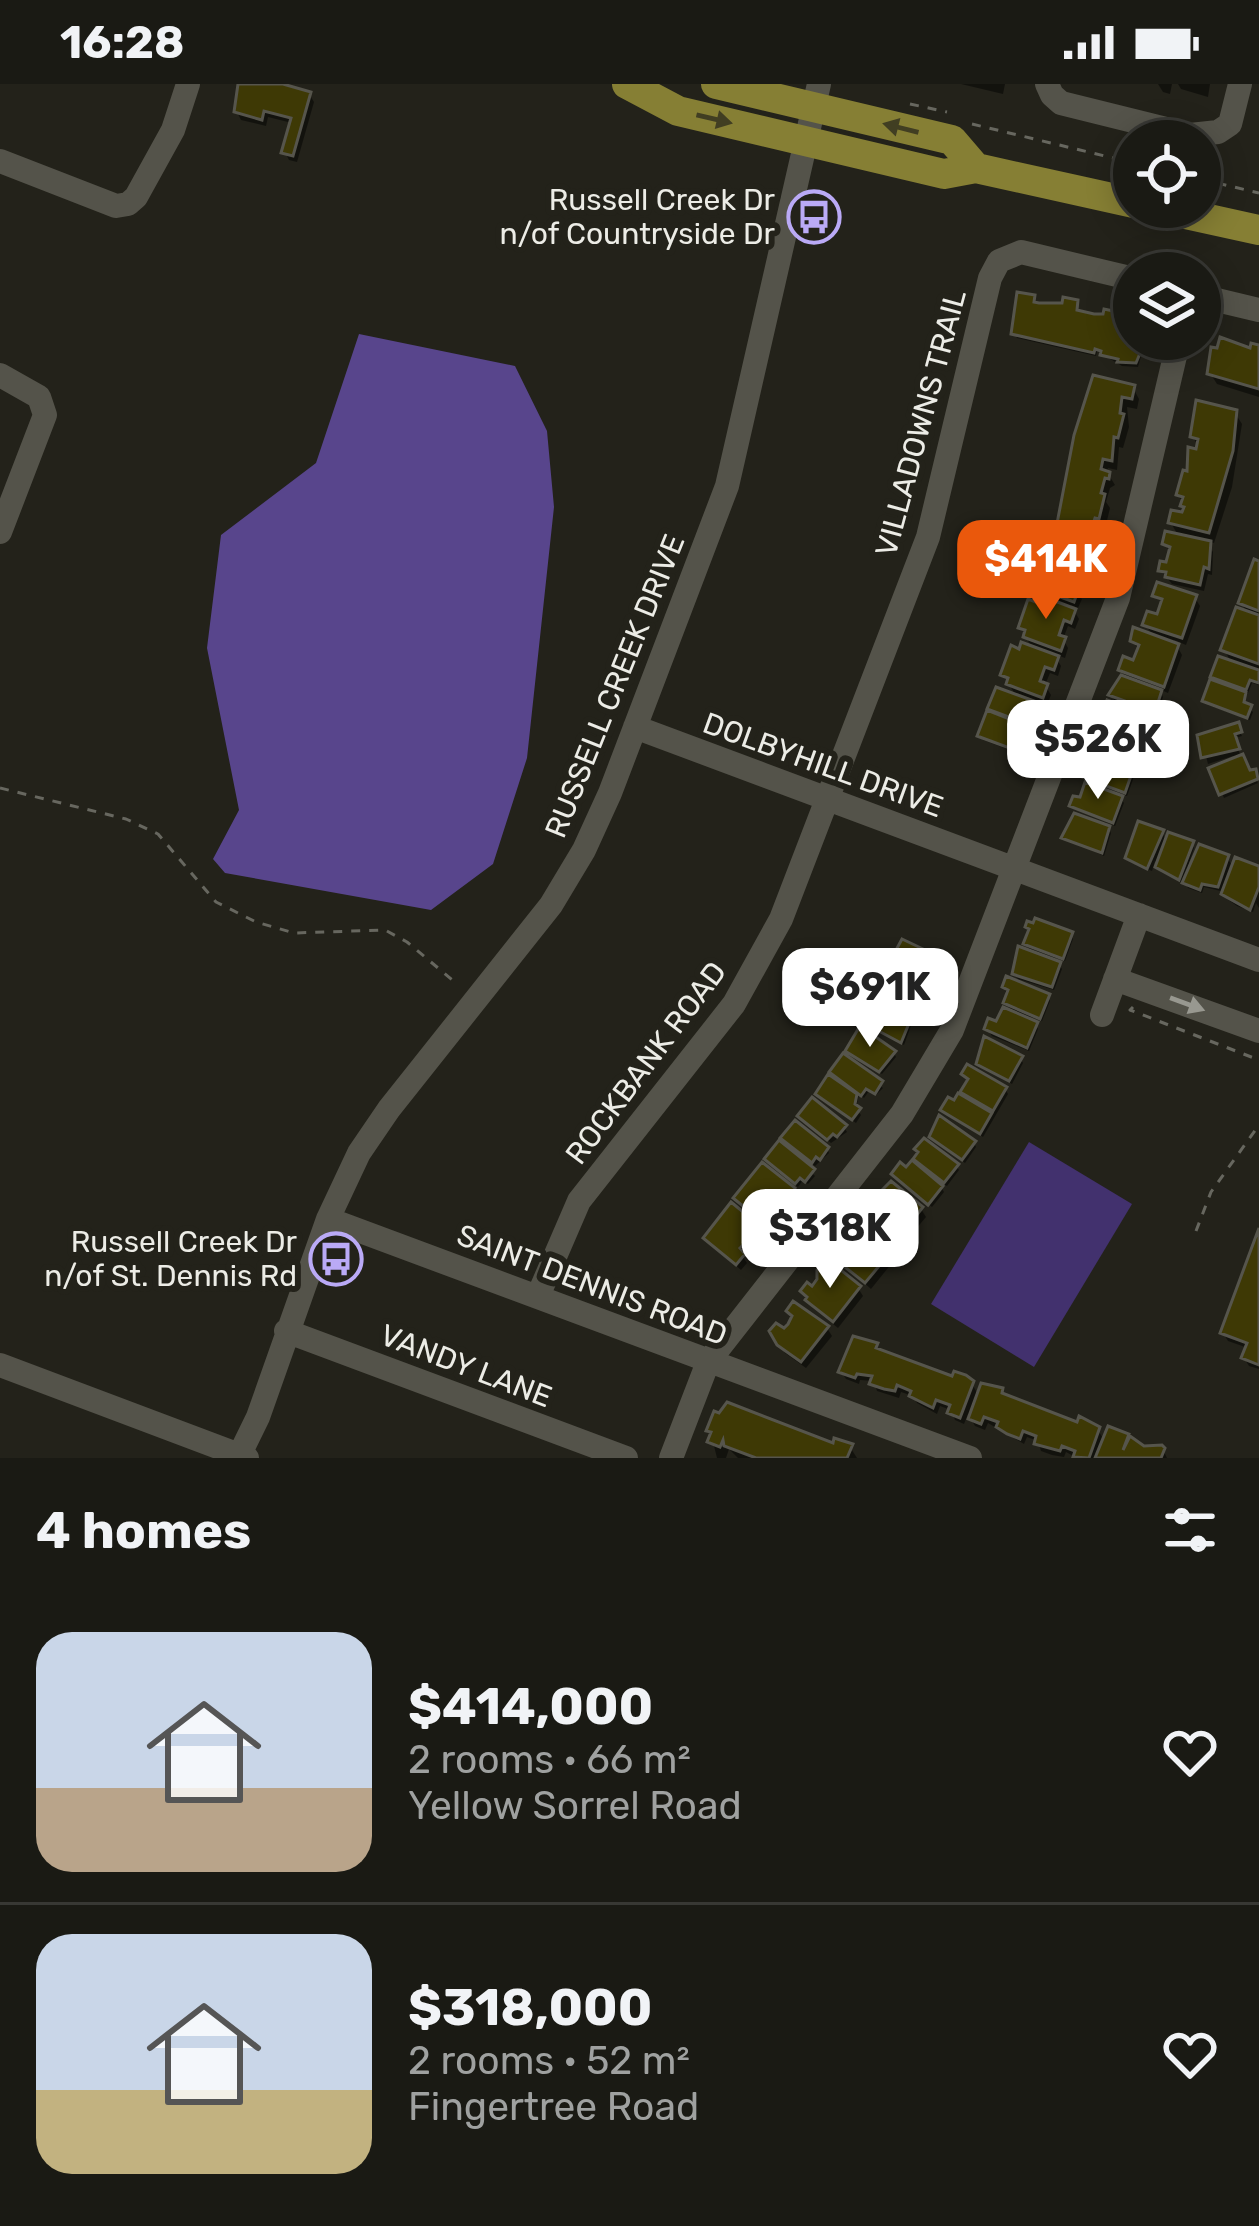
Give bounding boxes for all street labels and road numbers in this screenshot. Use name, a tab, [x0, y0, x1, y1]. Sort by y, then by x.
street label: VILLADOWNS TRAIL	[868, 286, 974, 560]
street label: RUSSELL CREEK DRIVE	[538, 529, 692, 843]
street label: DOLBYHILL DRIVE	[698, 705, 948, 825]
street label: ROCKBANK ROAD	[558, 955, 734, 1171]
street label: SAINT DENNIS ROAD	[452, 1217, 732, 1353]
street label: VANDY LANE	[375, 1317, 557, 1415]

